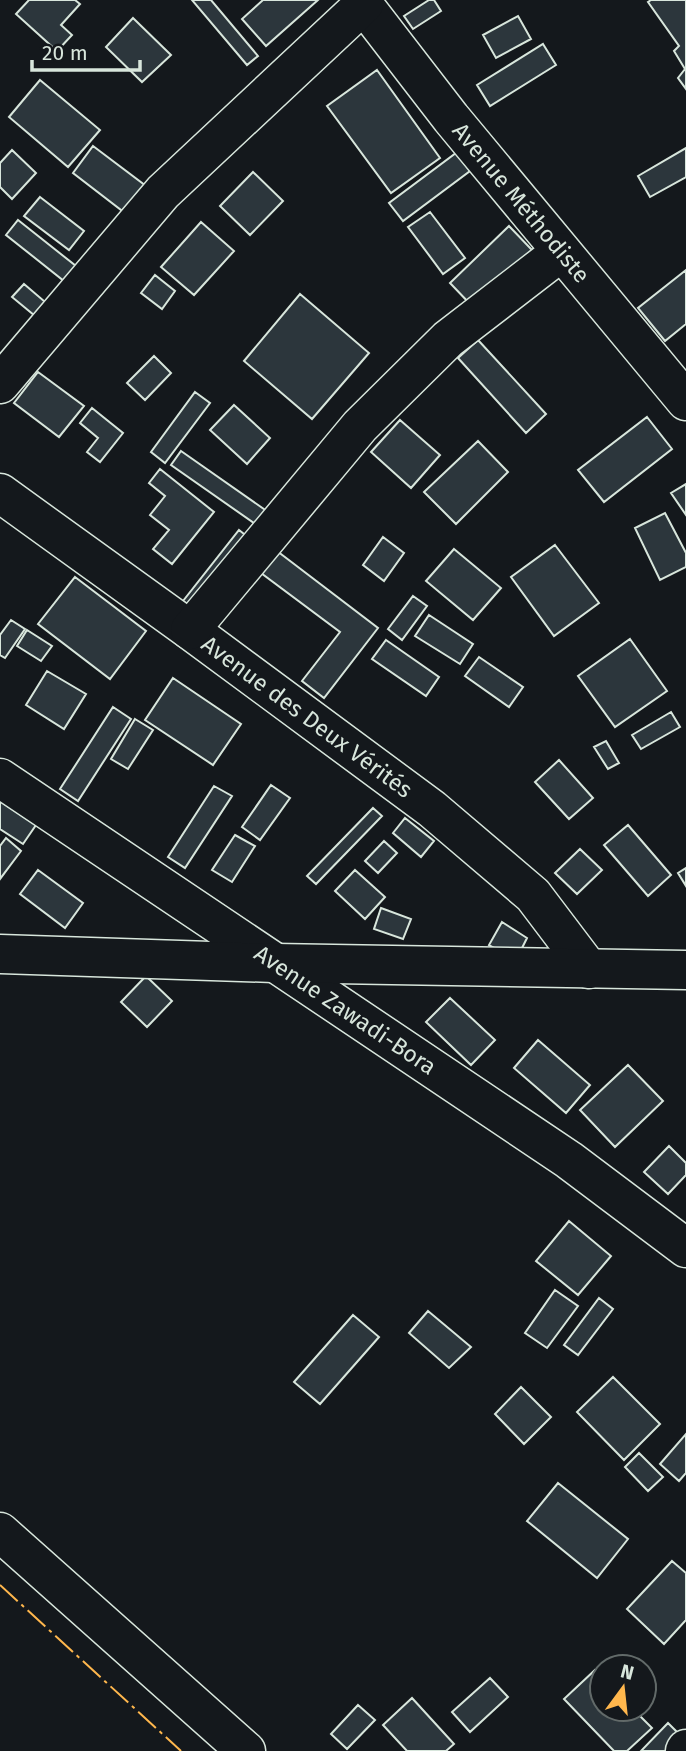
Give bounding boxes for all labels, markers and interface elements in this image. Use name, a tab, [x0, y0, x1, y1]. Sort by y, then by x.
scale bar	[32, 28, 140, 72]
text: 20 m	[42, 40, 88, 66]
street label: Avenue Méthodiste	[447, 117, 596, 288]
street label: Avenue des Deux Vérités	[196, 630, 418, 804]
street label: Avenue Zawadi-Bora	[249, 939, 442, 1081]
north arrow	[588, 1653, 658, 1723]
text: N	[618, 1659, 636, 1685]

